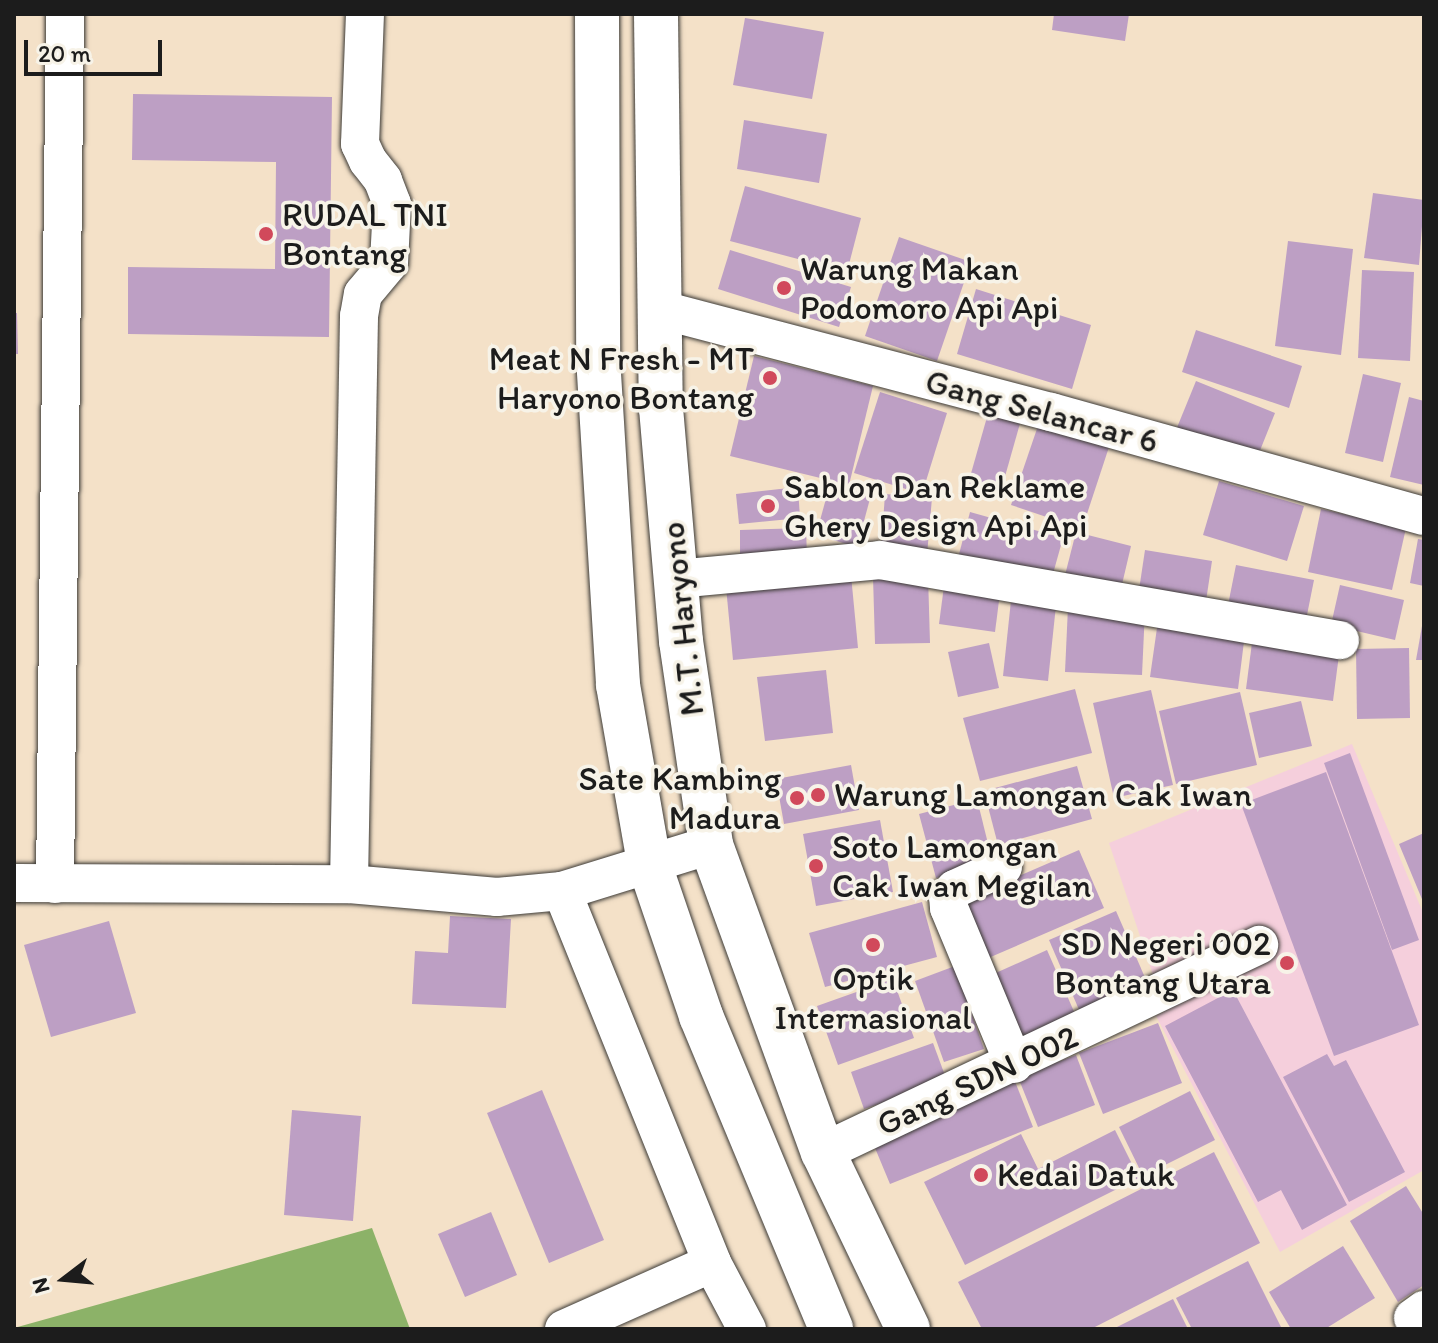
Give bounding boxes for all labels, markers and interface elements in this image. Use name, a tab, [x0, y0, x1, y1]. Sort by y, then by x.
scale bar	[28, 24, 166, 74]
text: 20 m	[38, 39, 91, 68]
place label: RUDAL TNI Bontang	[282, 194, 448, 274]
marker: RUDAL TNI Bontang	[257, 225, 275, 243]
place label: Warung Makan Podomoro Api Api	[800, 248, 1060, 328]
marker: Warung Makan Podomoro Api Api	[775, 279, 793, 297]
place label: Meat N Fresh - MT Haryono Bontang	[488, 338, 754, 418]
street label: Gang Selancar 6	[922, 361, 1162, 461]
marker: Meat N Fresh - MT Haryono Bontang	[761, 369, 779, 387]
place label: Sablon Dan Reklame Ghery Design Api Api	[784, 466, 1090, 546]
marker: Sablon Dan Reklame Ghery Design Api Api	[759, 497, 777, 515]
street label: M.T. Haryono	[652, 520, 712, 718]
place label: Sate Kambing Madura	[577, 758, 781, 838]
place label: Warung Lamongan Cak Iwan	[834, 775, 1252, 815]
marker: Warung Lamongan Cak Iwan	[809, 786, 827, 804]
marker: Sate Kambing Madura	[788, 789, 806, 807]
place label: Soto Lamongan Cak Iwan Megilan	[832, 826, 1092, 906]
marker: Soto Lamongan Cak Iwan Megilan	[807, 857, 825, 875]
place label: SD Negeri 002 Bontang Utara	[1056, 923, 1271, 1002]
marker: Optik Internasional	[864, 936, 882, 954]
marker: SD Negeri 002 Bontang Utara	[1278, 954, 1296, 972]
place label: Optik Internasional	[774, 958, 972, 1038]
street label: Gang SDN 002	[870, 1016, 1084, 1144]
place label: Kedai Datuk	[997, 1155, 1175, 1195]
marker: Kedai Datuk	[972, 1166, 990, 1184]
north arrow	[24, 1239, 104, 1319]
text: N	[25, 1275, 55, 1297]

